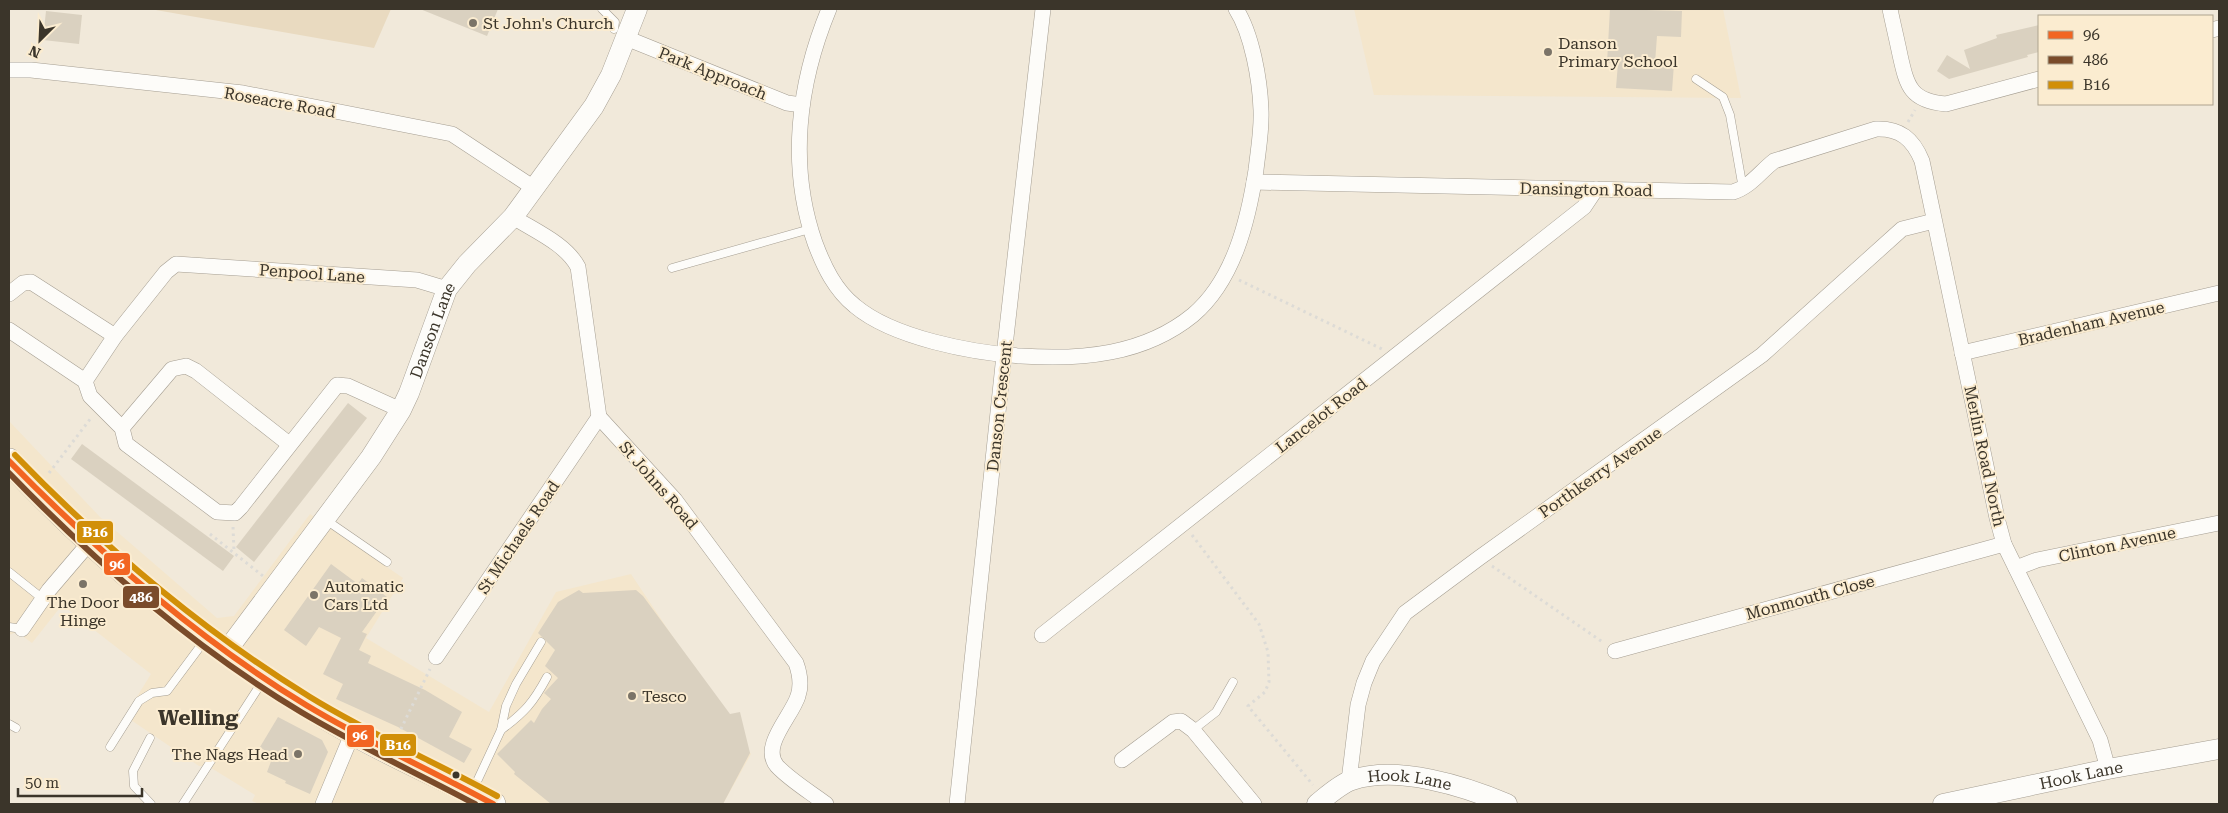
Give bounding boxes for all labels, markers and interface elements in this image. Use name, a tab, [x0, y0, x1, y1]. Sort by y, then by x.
place label: St John's Church	[483, 14, 614, 33]
north arrow	[15, 15, 65, 65]
legend	[2038, 15, 2213, 105]
marker: St John's Church	[467, 17, 479, 29]
text: 96	[2083, 26, 2100, 44]
place label: Danson Primary School	[1558, 34, 1678, 71]
text: N	[26, 42, 43, 61]
street label: Park Approach	[656, 43, 770, 104]
marker: Danson Primary School	[1542, 46, 1554, 58]
text: 486	[2083, 51, 2108, 69]
text: B16	[2083, 76, 2110, 94]
street label: Roseacre Road	[223, 83, 337, 122]
street label: Dansington Road	[1519, 179, 1653, 200]
street label: Penpool Lane	[258, 260, 366, 287]
street label: Danson Lane	[406, 278, 459, 381]
street label: Bradenham Avenue	[2016, 297, 2166, 350]
street label: Danson Crescent	[983, 340, 1016, 472]
street label: Lancelot Road	[1272, 374, 1371, 457]
street label: Merlin Road North	[1960, 384, 2009, 528]
street label: Porthkerry Avenue	[1535, 423, 1665, 522]
street label: St Johns Road	[615, 438, 702, 533]
street label: St Michaels Road	[473, 477, 563, 598]
line badge: B16	[76, 520, 114, 544]
street label: Clinton Avenue	[2057, 523, 2178, 566]
text: B16	[82, 524, 108, 540]
line badge: 96	[103, 552, 131, 576]
text: 96	[109, 556, 125, 572]
street label: Monmouth Close	[1744, 571, 1877, 624]
place label: Automatic Cars Ltd	[324, 577, 404, 614]
marker: The Door Hinge	[77, 578, 89, 590]
line badge: 486	[122, 585, 160, 609]
text: 486	[129, 589, 153, 605]
marker: Automatic Cars Ltd	[308, 589, 320, 601]
place label: The Door Hinge	[47, 593, 120, 630]
place label: Tesco	[642, 687, 687, 706]
marker: Tesco	[626, 690, 638, 702]
district label: Welling	[158, 706, 238, 730]
line badge: 96	[346, 724, 375, 748]
text: 96	[352, 727, 368, 743]
line badge: B16	[379, 733, 417, 757]
text: B16	[385, 737, 411, 753]
place label: The Nags Head	[172, 745, 288, 764]
marker: The Nags Head	[292, 748, 304, 760]
street label: Hook Lane	[2038, 757, 2125, 793]
scale bar	[18, 766, 141, 798]
street label: Hook Lane	[1366, 766, 1454, 794]
unlabelled marker	[451, 770, 461, 780]
text: 50 m	[25, 774, 60, 792]

